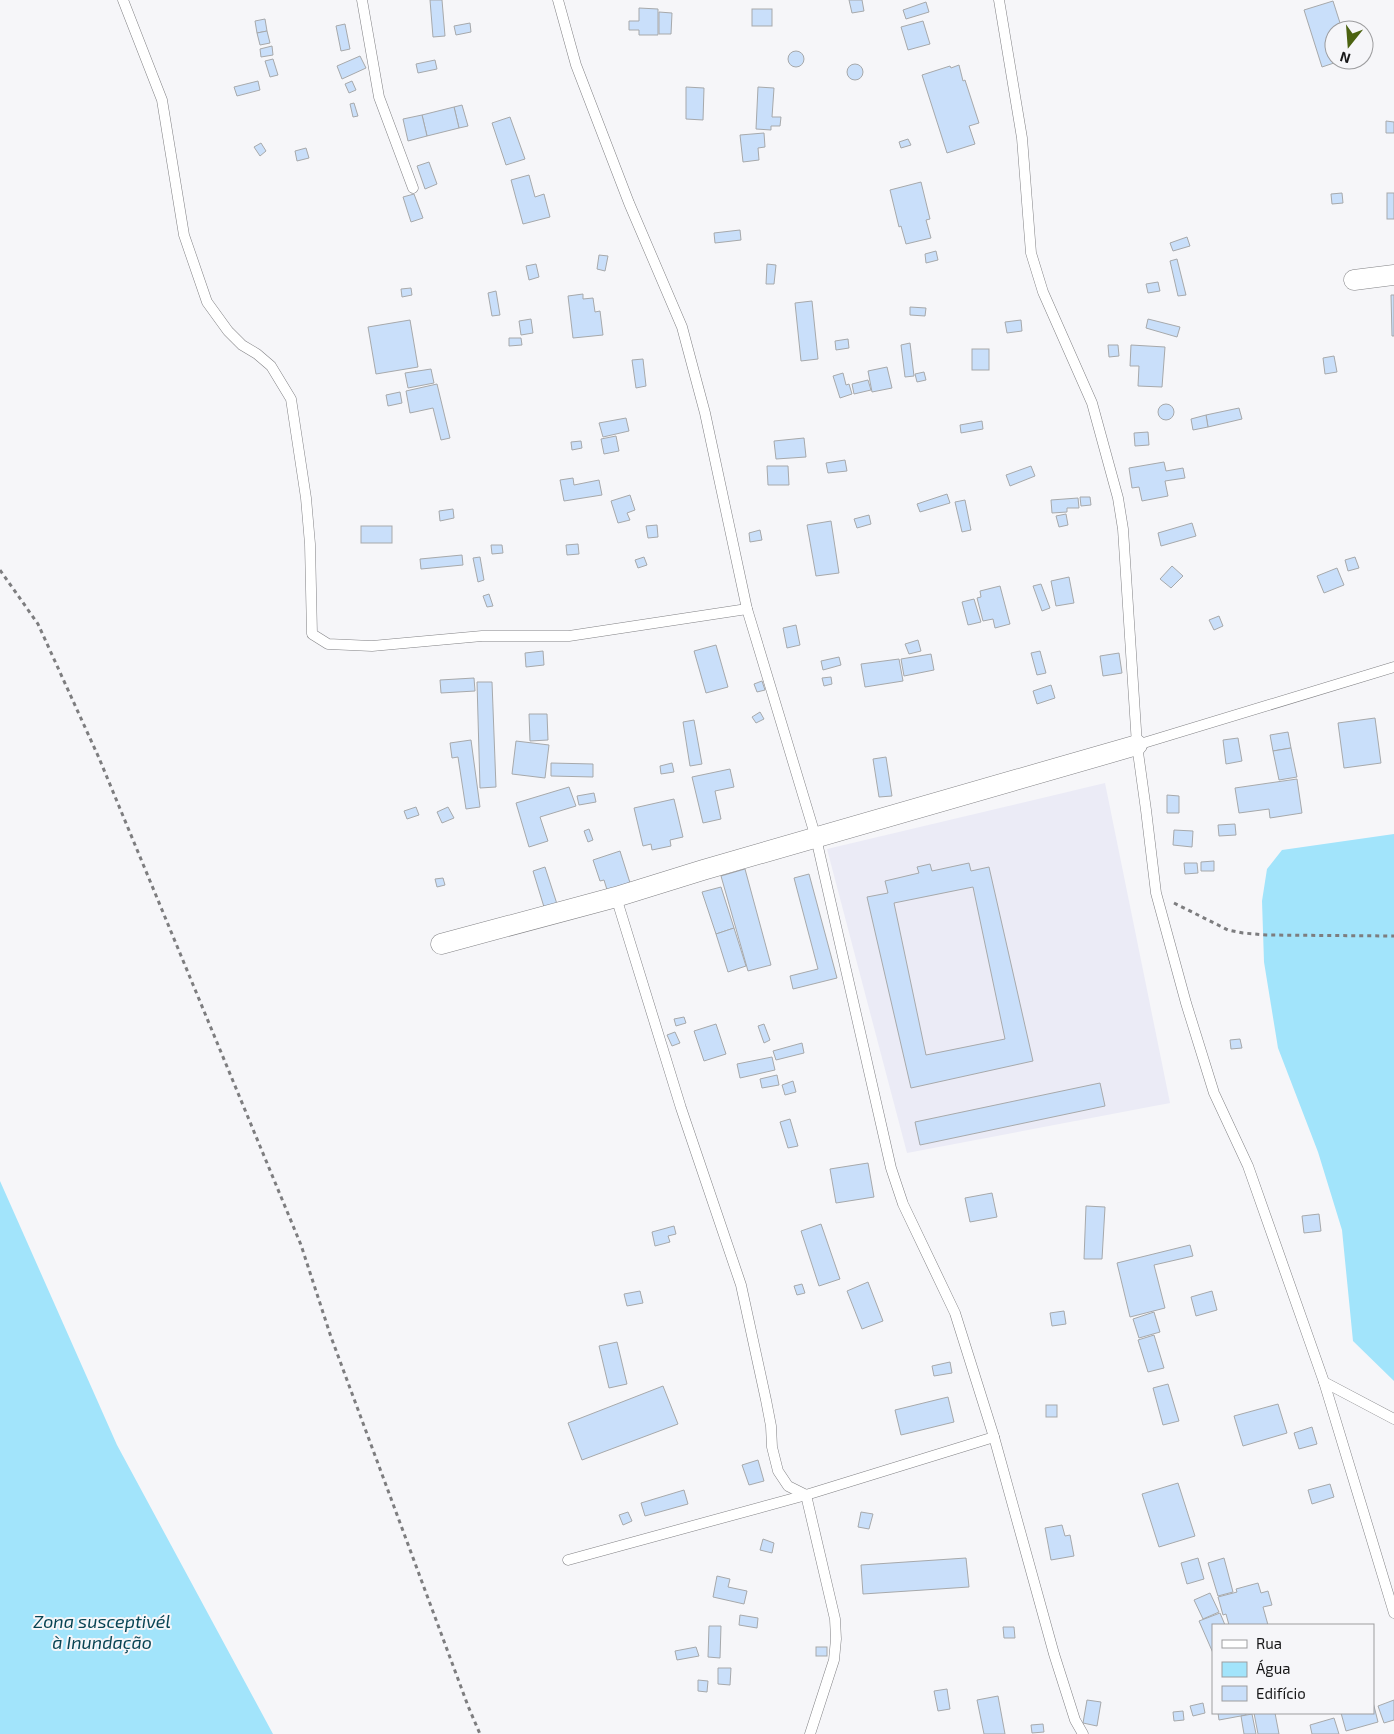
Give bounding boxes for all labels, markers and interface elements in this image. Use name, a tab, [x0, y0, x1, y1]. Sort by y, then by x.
north arrow	[1324, 20, 1374, 70]
text: N	[1338, 48, 1352, 68]
water label: Zona susceptivél à Inundação	[33, 1610, 171, 1654]
legend	[1212, 1624, 1374, 1714]
text: Rua	[1256, 1634, 1282, 1652]
text: Água	[1256, 1659, 1291, 1677]
text: Edifício	[1256, 1684, 1306, 1702]

